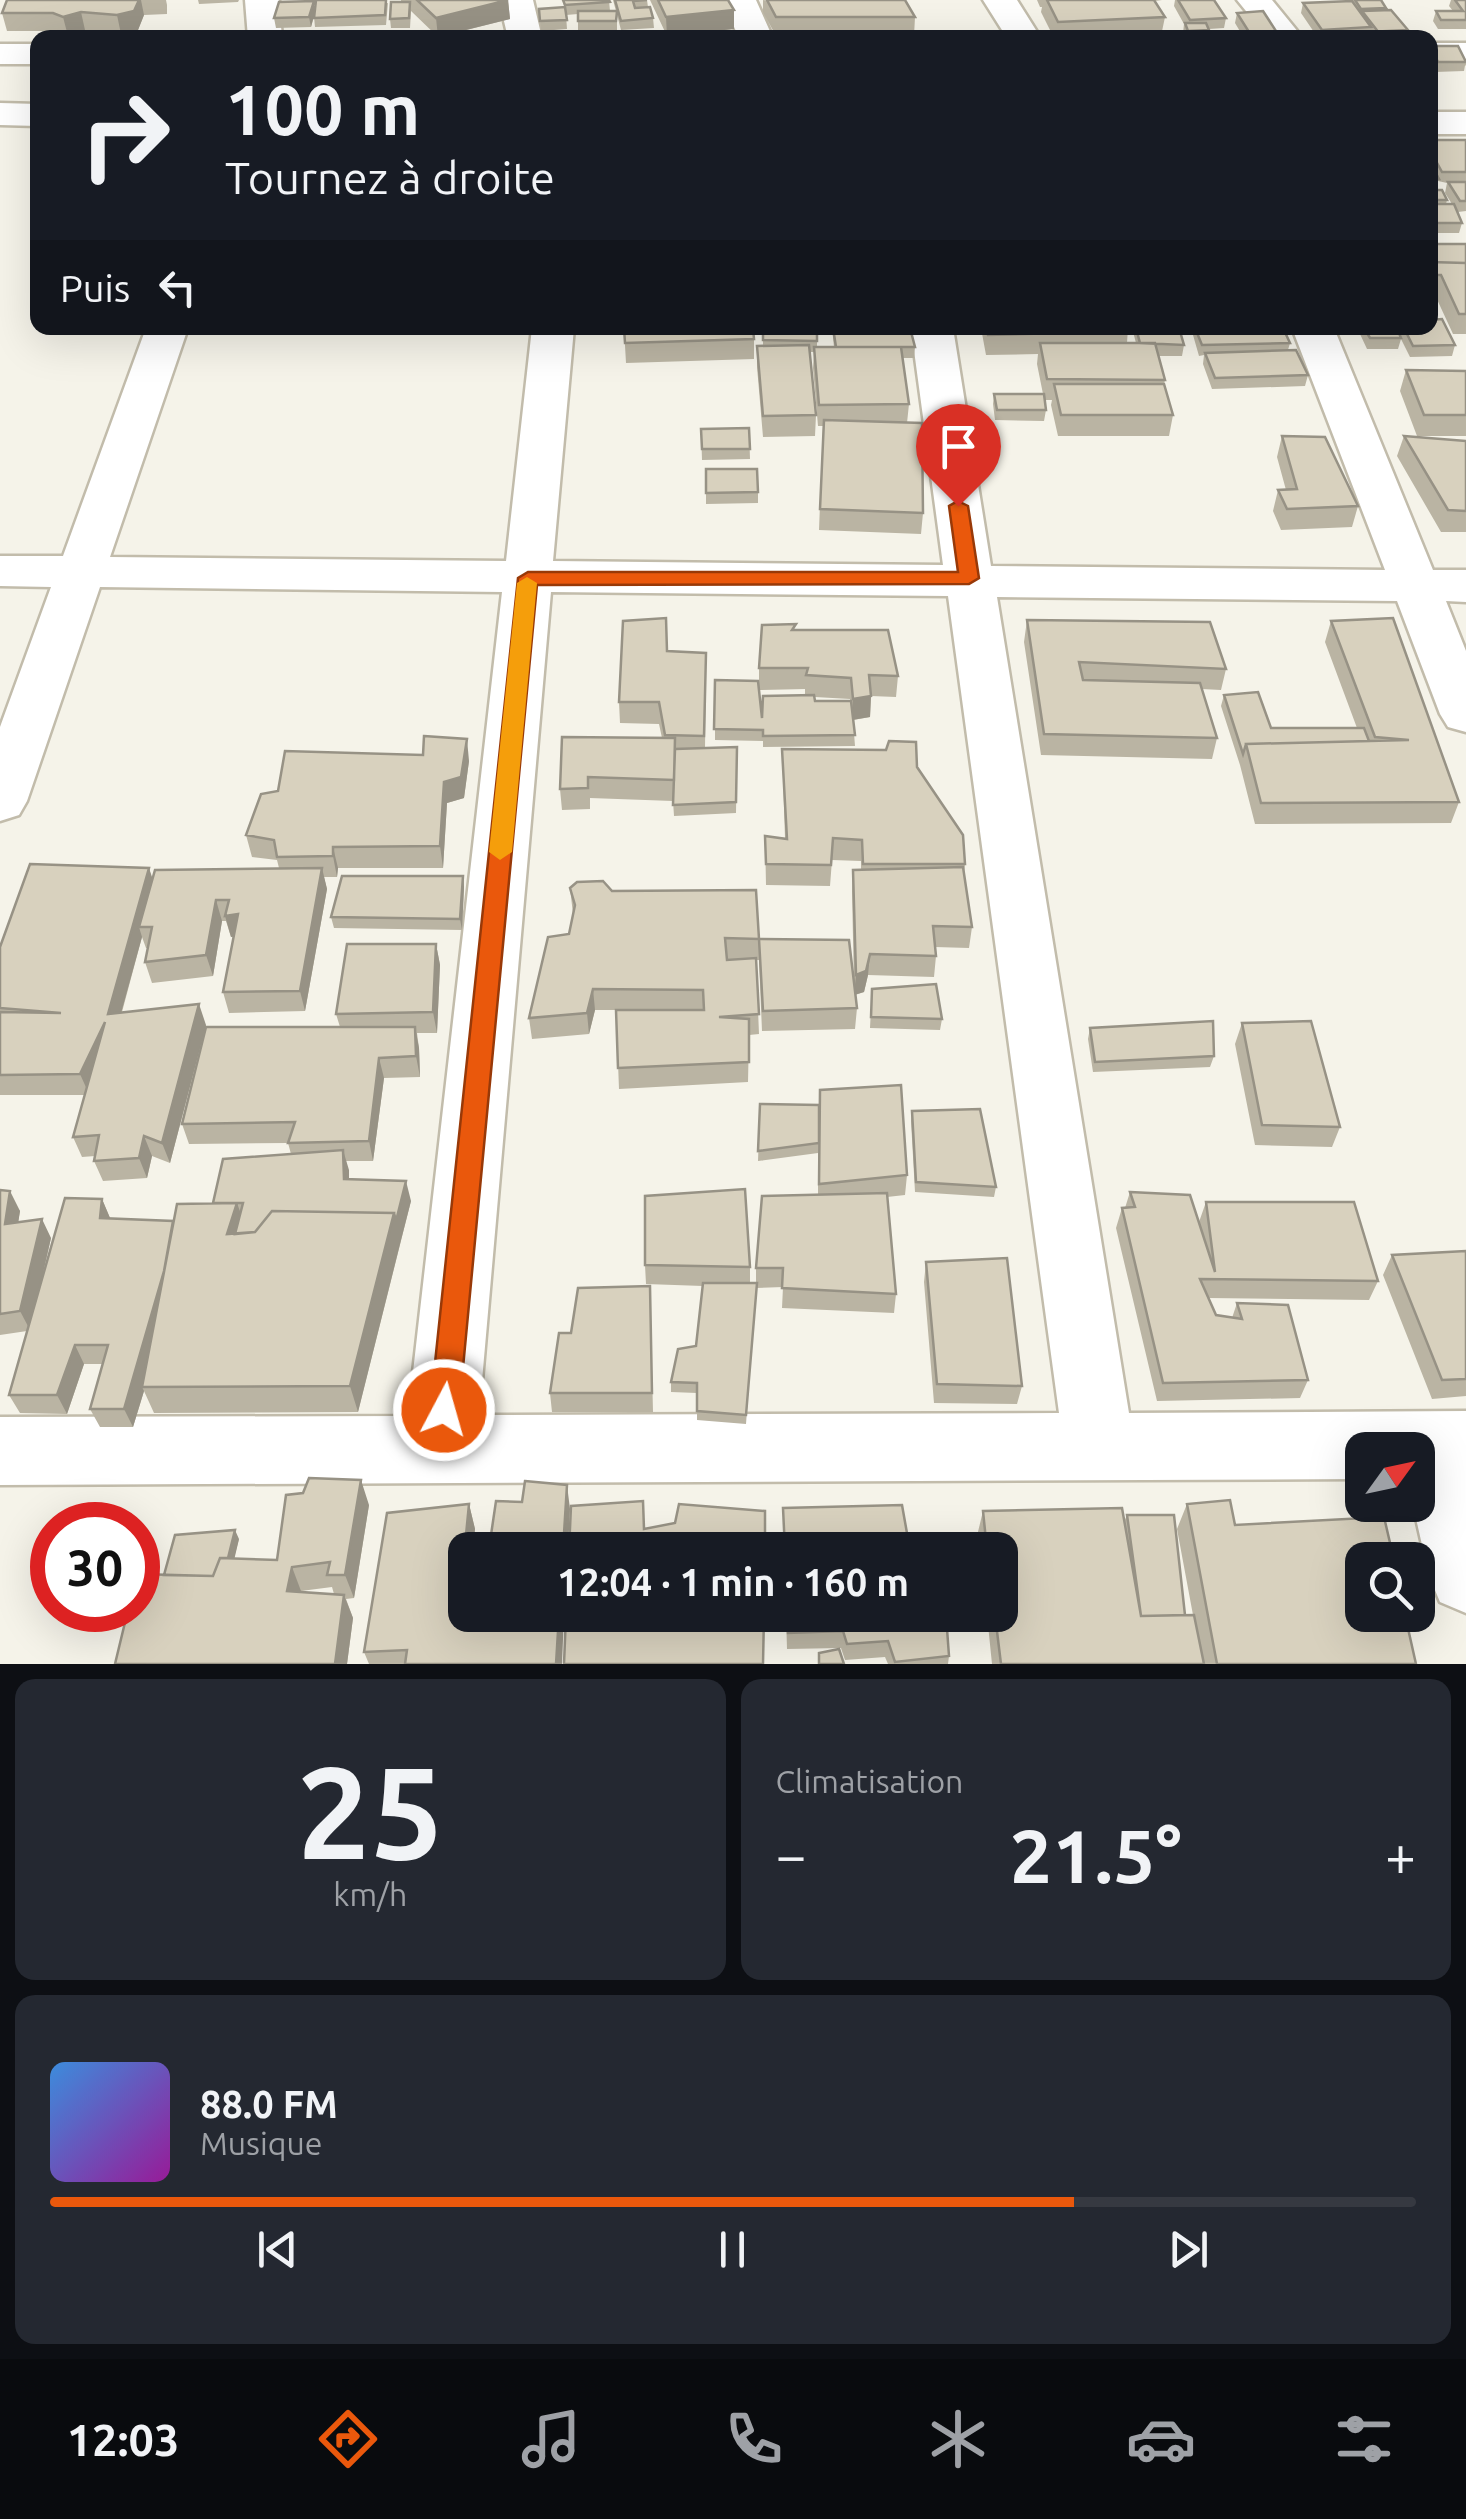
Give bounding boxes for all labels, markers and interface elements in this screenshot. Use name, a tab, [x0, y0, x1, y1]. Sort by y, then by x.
icon: right	[60, 70, 190, 200]
text: 100 m	[225, 70, 420, 148]
text: Tournez à droite	[225, 152, 555, 203]
icon: left	[150, 260, 205, 315]
text: Puis	[60, 267, 130, 309]
pin	[916, 404, 1001, 507]
icon: arrive	[931, 419, 986, 474]
position arrow	[392, 1358, 496, 1462]
north arrow	[1345, 1432, 1435, 1522]
map controls	[1345, 1432, 1435, 1632]
speed limit sign: 30	[30, 1502, 160, 1632]
button: search	[1345, 1542, 1435, 1632]
text: 12:04 · 1 min · 160 m	[557, 1561, 909, 1603]
text: 25	[297, 1738, 444, 1884]
text: Climatisation	[776, 1763, 963, 1799]
text: 21.5°	[1010, 1813, 1182, 1897]
text: −	[776, 1824, 807, 1885]
text: +	[1385, 1824, 1416, 1885]
text: km/h	[333, 1876, 407, 1912]
text: 88.0 FM	[200, 2083, 338, 2125]
text: Musique	[200, 2125, 322, 2161]
icon: previous	[250, 2222, 305, 2277]
icon: pause	[705, 2222, 760, 2277]
icon: next	[1161, 2222, 1216, 2277]
icon: directions	[313, 2404, 383, 2474]
icon: music	[516, 2404, 586, 2474]
icon: phone	[719, 2404, 789, 2474]
icon: climate	[923, 2404, 993, 2474]
icon: car	[1126, 2404, 1196, 2474]
icon: filters	[1329, 2404, 1399, 2474]
text: 12:03	[67, 2414, 179, 2465]

